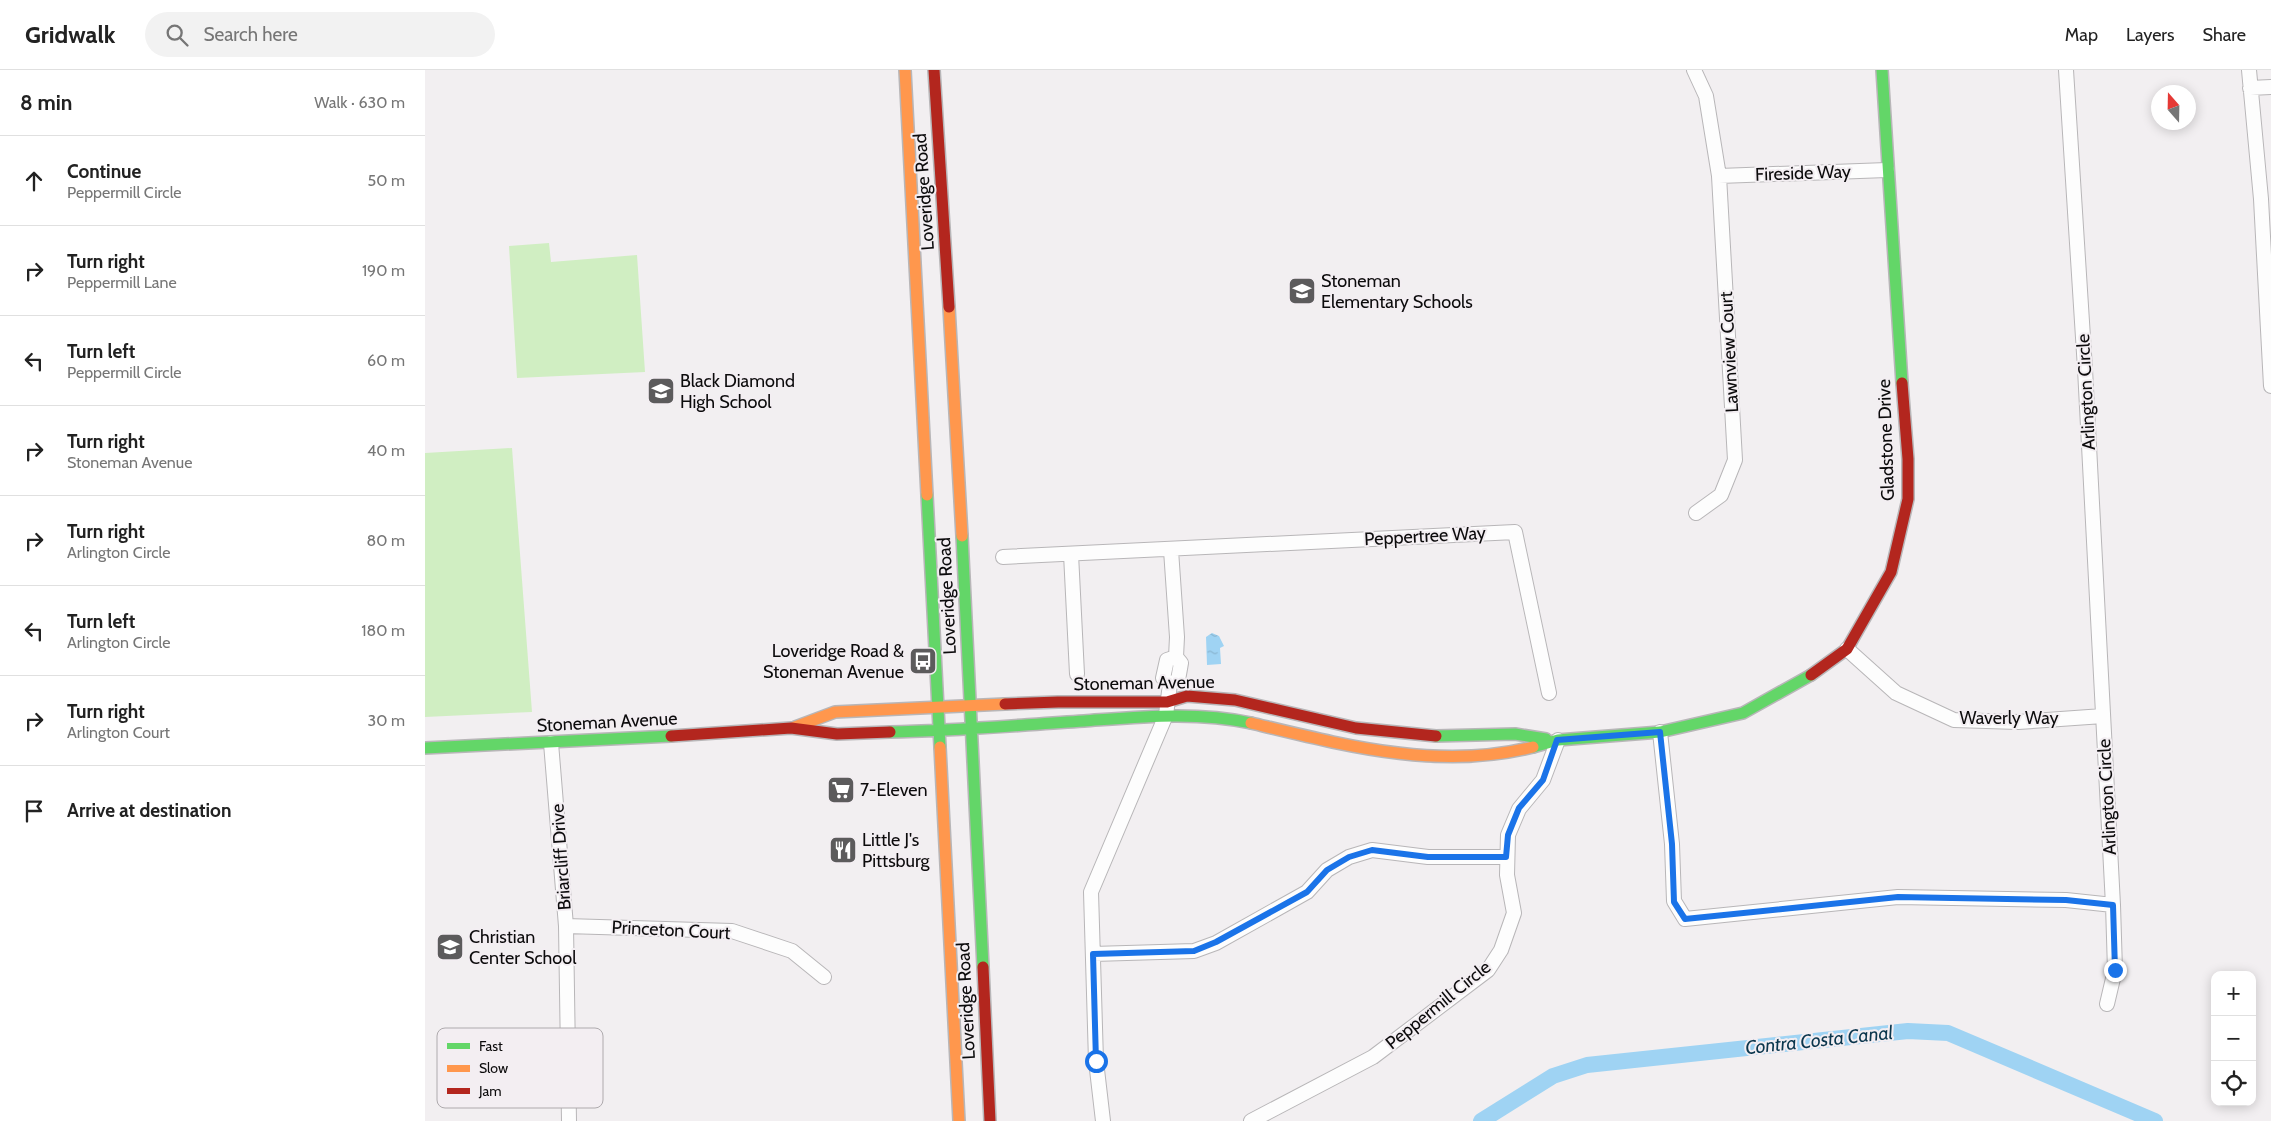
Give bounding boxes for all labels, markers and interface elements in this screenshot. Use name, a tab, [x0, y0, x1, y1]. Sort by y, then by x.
search box	[145, 12, 495, 57]
text: Gridwalk	[25, 20, 115, 49]
icon: search	[163, 21, 191, 49]
text: Search here	[203, 23, 298, 46]
text: Map	[2065, 24, 2098, 46]
text: Layers	[2126, 24, 2175, 46]
text: Share	[2203, 24, 2246, 46]
north arrow	[2151, 85, 2196, 130]
text: 8 min	[20, 90, 72, 115]
text: Walk · 630 m	[314, 93, 405, 112]
street label: Loveridge Road	[909, 133, 939, 251]
text: Continue	[67, 160, 141, 183]
street label: Fireside Way	[1755, 160, 1851, 186]
icon: ahead	[20, 167, 48, 195]
text: 50 m	[368, 171, 405, 190]
text: Peppermill Circle	[67, 183, 182, 202]
text: Turn right	[67, 250, 145, 273]
icon: right	[20, 257, 48, 285]
text: 190 m	[362, 261, 405, 280]
place label: Stoneman Elementary Schools	[1321, 270, 1473, 313]
text: Peppermill Lane	[67, 273, 177, 292]
school or university icon: Stoneman Elementary Schools	[1287, 276, 1317, 306]
street label: Lawnview Court	[1715, 291, 1743, 413]
street label: Arlington Circle	[2072, 333, 2100, 451]
text: Turn left	[67, 340, 135, 363]
icon: left	[20, 347, 48, 375]
text: 60 m	[367, 351, 405, 370]
text: Peppermill Circle	[67, 363, 182, 382]
place label: Black Diamond High School	[680, 370, 795, 413]
school or university icon: Black Diamond High School	[646, 376, 676, 406]
street label: Gladstone Drive	[1873, 379, 1899, 501]
text: Turn right	[67, 430, 145, 453]
icon: right	[20, 437, 48, 465]
text: 40 m	[367, 441, 405, 460]
text: Stoneman Avenue	[67, 453, 192, 472]
text: Turn right	[67, 520, 145, 543]
street label: Peppertree Way	[1364, 522, 1486, 550]
icon: right	[20, 527, 48, 555]
text: 80 m	[367, 531, 405, 550]
street label: Loveridge Road	[933, 537, 961, 655]
text: Arlington Circle	[67, 543, 170, 562]
text: Turn left	[67, 610, 135, 633]
icon: left	[20, 617, 48, 645]
text: 180 m	[361, 621, 405, 640]
text: Arlington Circle	[67, 633, 170, 652]
place label: Loveridge Road & Stoneman Avenue	[763, 640, 904, 683]
bus stop icon: Loveridge Road & Stoneman Avenue	[908, 646, 938, 676]
street label: Stoneman Avenue	[1073, 671, 1215, 695]
text: Turn right	[67, 700, 145, 723]
icon: right	[20, 707, 48, 735]
street label: Stoneman Avenue	[536, 707, 678, 737]
street label: Waverly Way	[1959, 707, 2059, 729]
text: 30 m	[368, 711, 405, 730]
text: Arlington Court	[67, 723, 170, 742]
street label: Arlington Circle	[2093, 738, 2121, 856]
supermarket icon: 7-Eleven	[826, 775, 856, 805]
place label: 7-Eleven	[860, 779, 928, 801]
icon: arrive	[20, 797, 48, 825]
text: Arrive at destination	[67, 799, 231, 822]
street label: Briarcliff Drive	[546, 803, 576, 911]
place label: Little J's Pittsburg	[862, 829, 931, 872]
restaurant icon: Little J's Pittsburg	[828, 835, 858, 865]
street label: Princeton Court	[611, 916, 731, 944]
place label: Christian Center School	[469, 926, 577, 969]
school or university icon: Christian Center School	[435, 932, 465, 962]
street label: Loveridge Road	[952, 942, 980, 1060]
street label: Peppermill Circle	[1381, 956, 1495, 1054]
route end	[2104, 959, 2127, 982]
map controls	[2211, 971, 2256, 1106]
button: +	[2211, 971, 2256, 1016]
button: −	[2211, 1016, 2256, 1061]
water label: Contra Costa Canal	[1744, 1021, 1895, 1059]
legend	[437, 1028, 603, 1108]
text: Fast	[479, 1037, 503, 1055]
route start	[1085, 1050, 1108, 1073]
text: Slow	[479, 1059, 508, 1077]
button: locate	[2211, 1061, 2256, 1106]
text: Jam	[478, 1082, 501, 1100]

